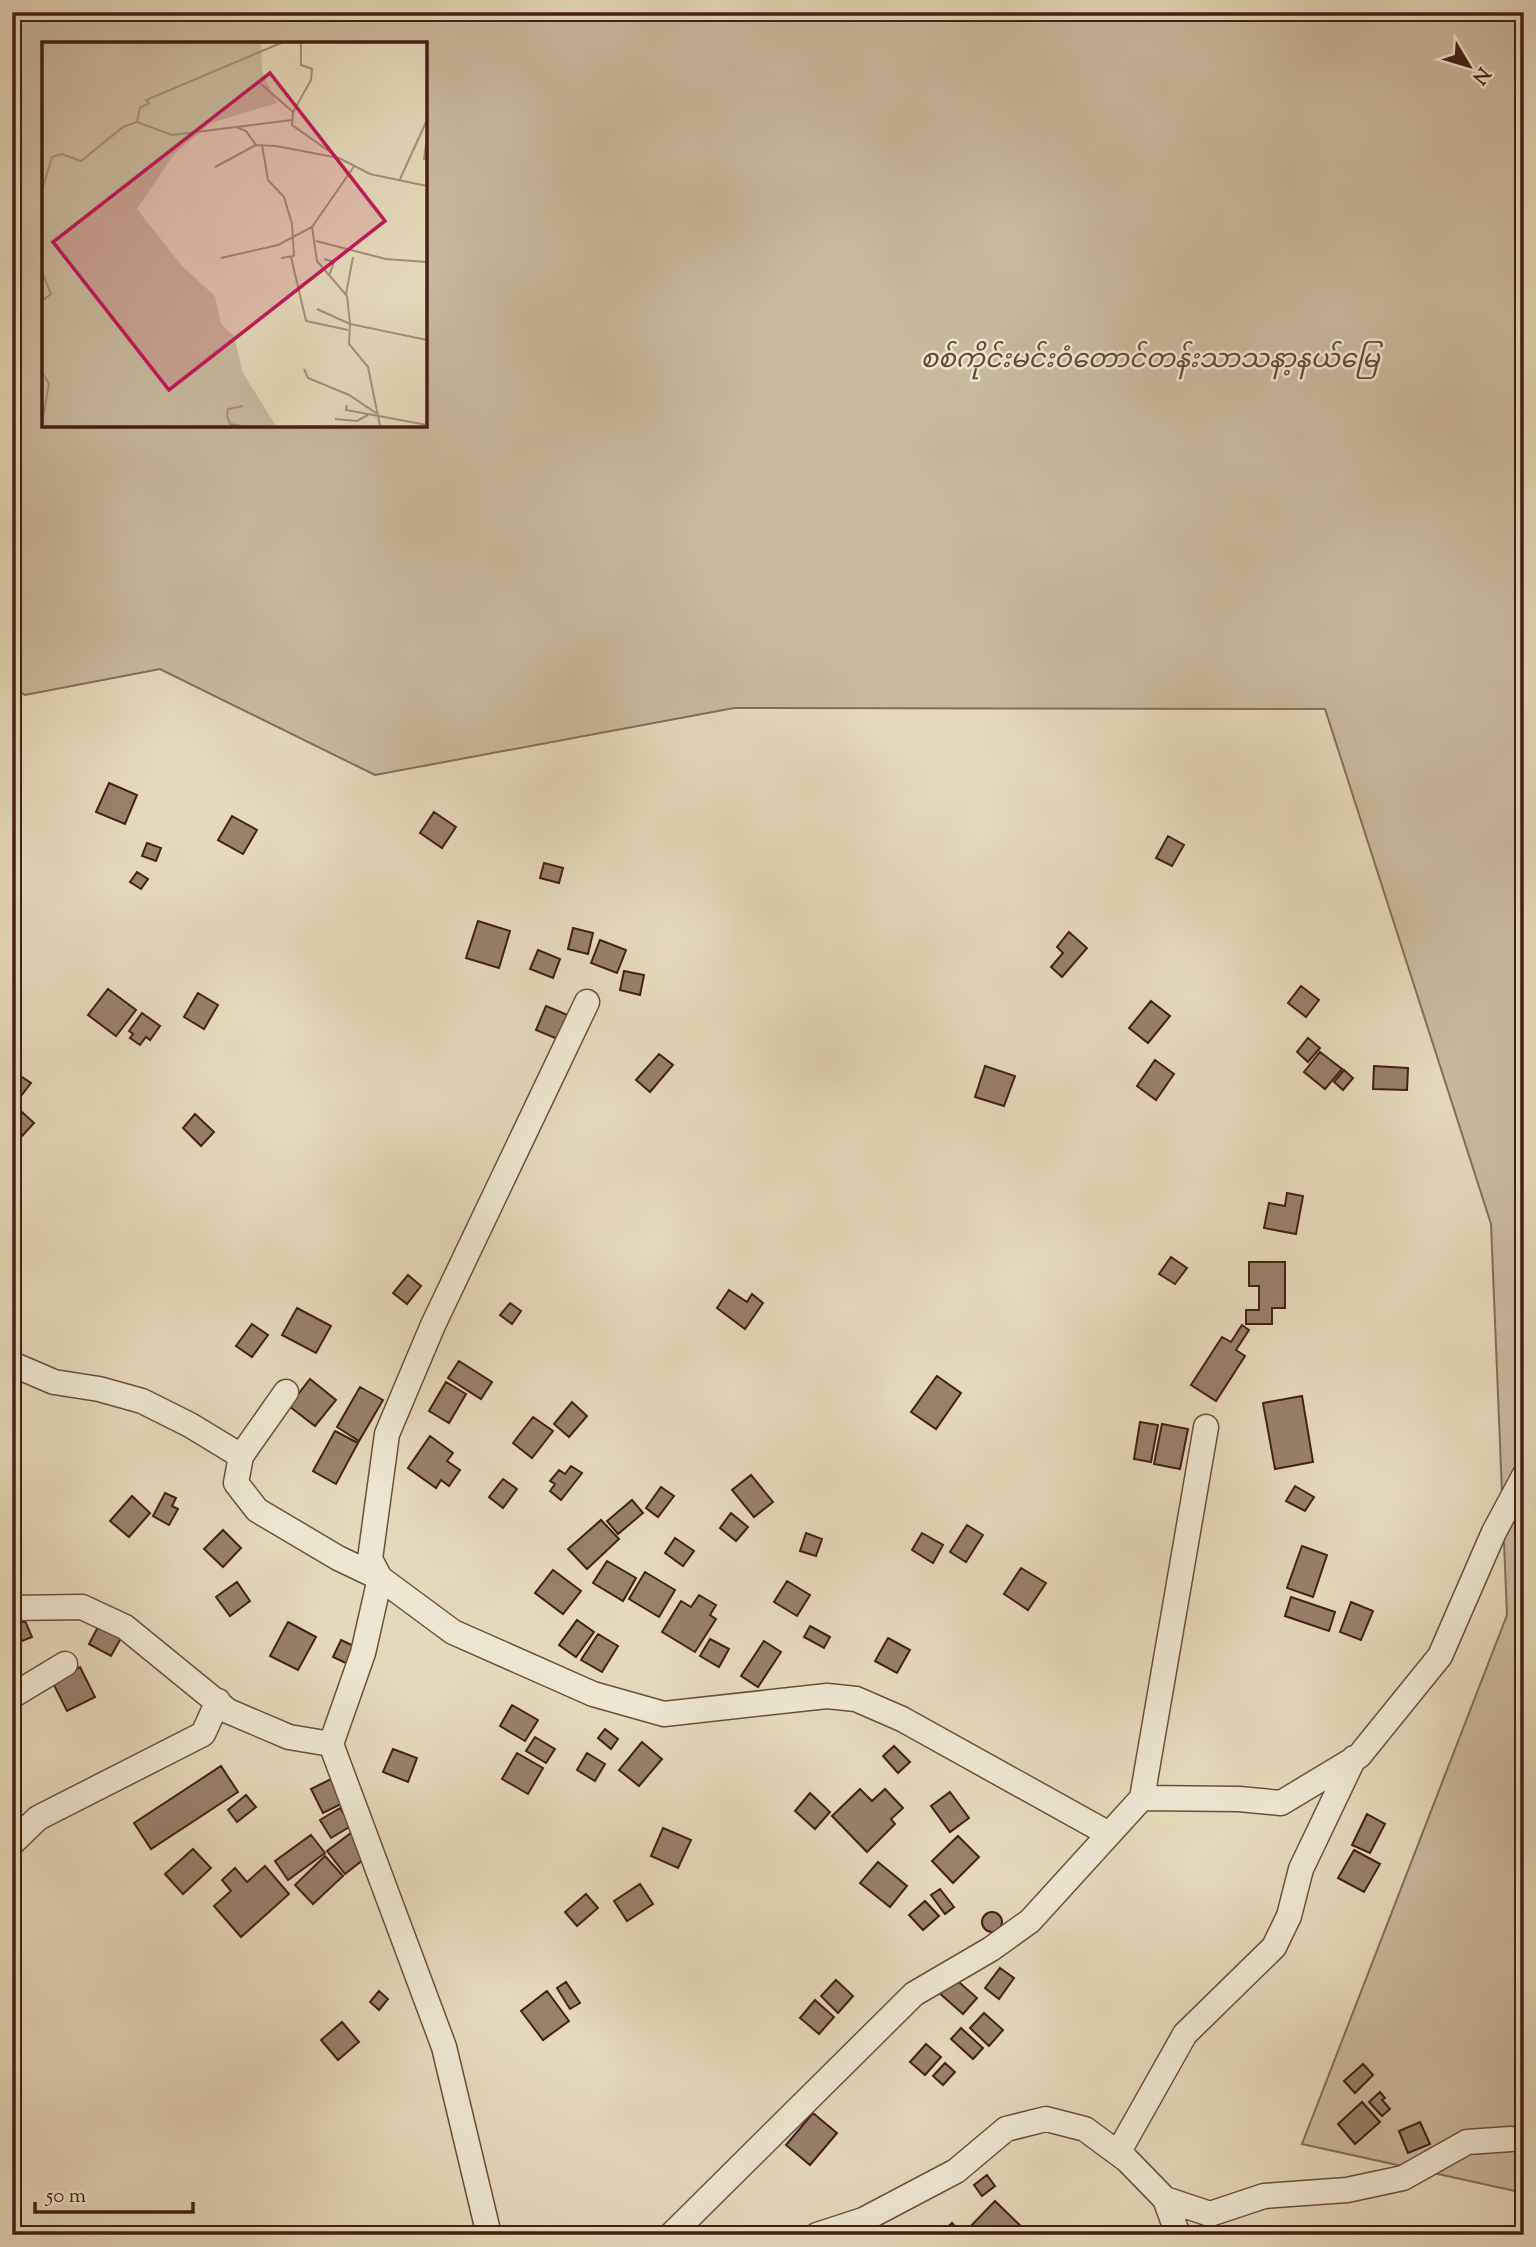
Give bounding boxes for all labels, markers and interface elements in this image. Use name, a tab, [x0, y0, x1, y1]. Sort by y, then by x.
north arrow	[1434, 32, 1504, 102]
inset map	[42, 42, 427, 427]
text: N	[1465, 61, 1496, 89]
park label: စစ်ကိုင်းမင်းဝံတောင်တန်းသာသနာ့နယ်မြေ	[920, 340, 1384, 380]
scale bar	[35, 2170, 192, 2214]
text: 50 m	[45, 2182, 86, 2212]

